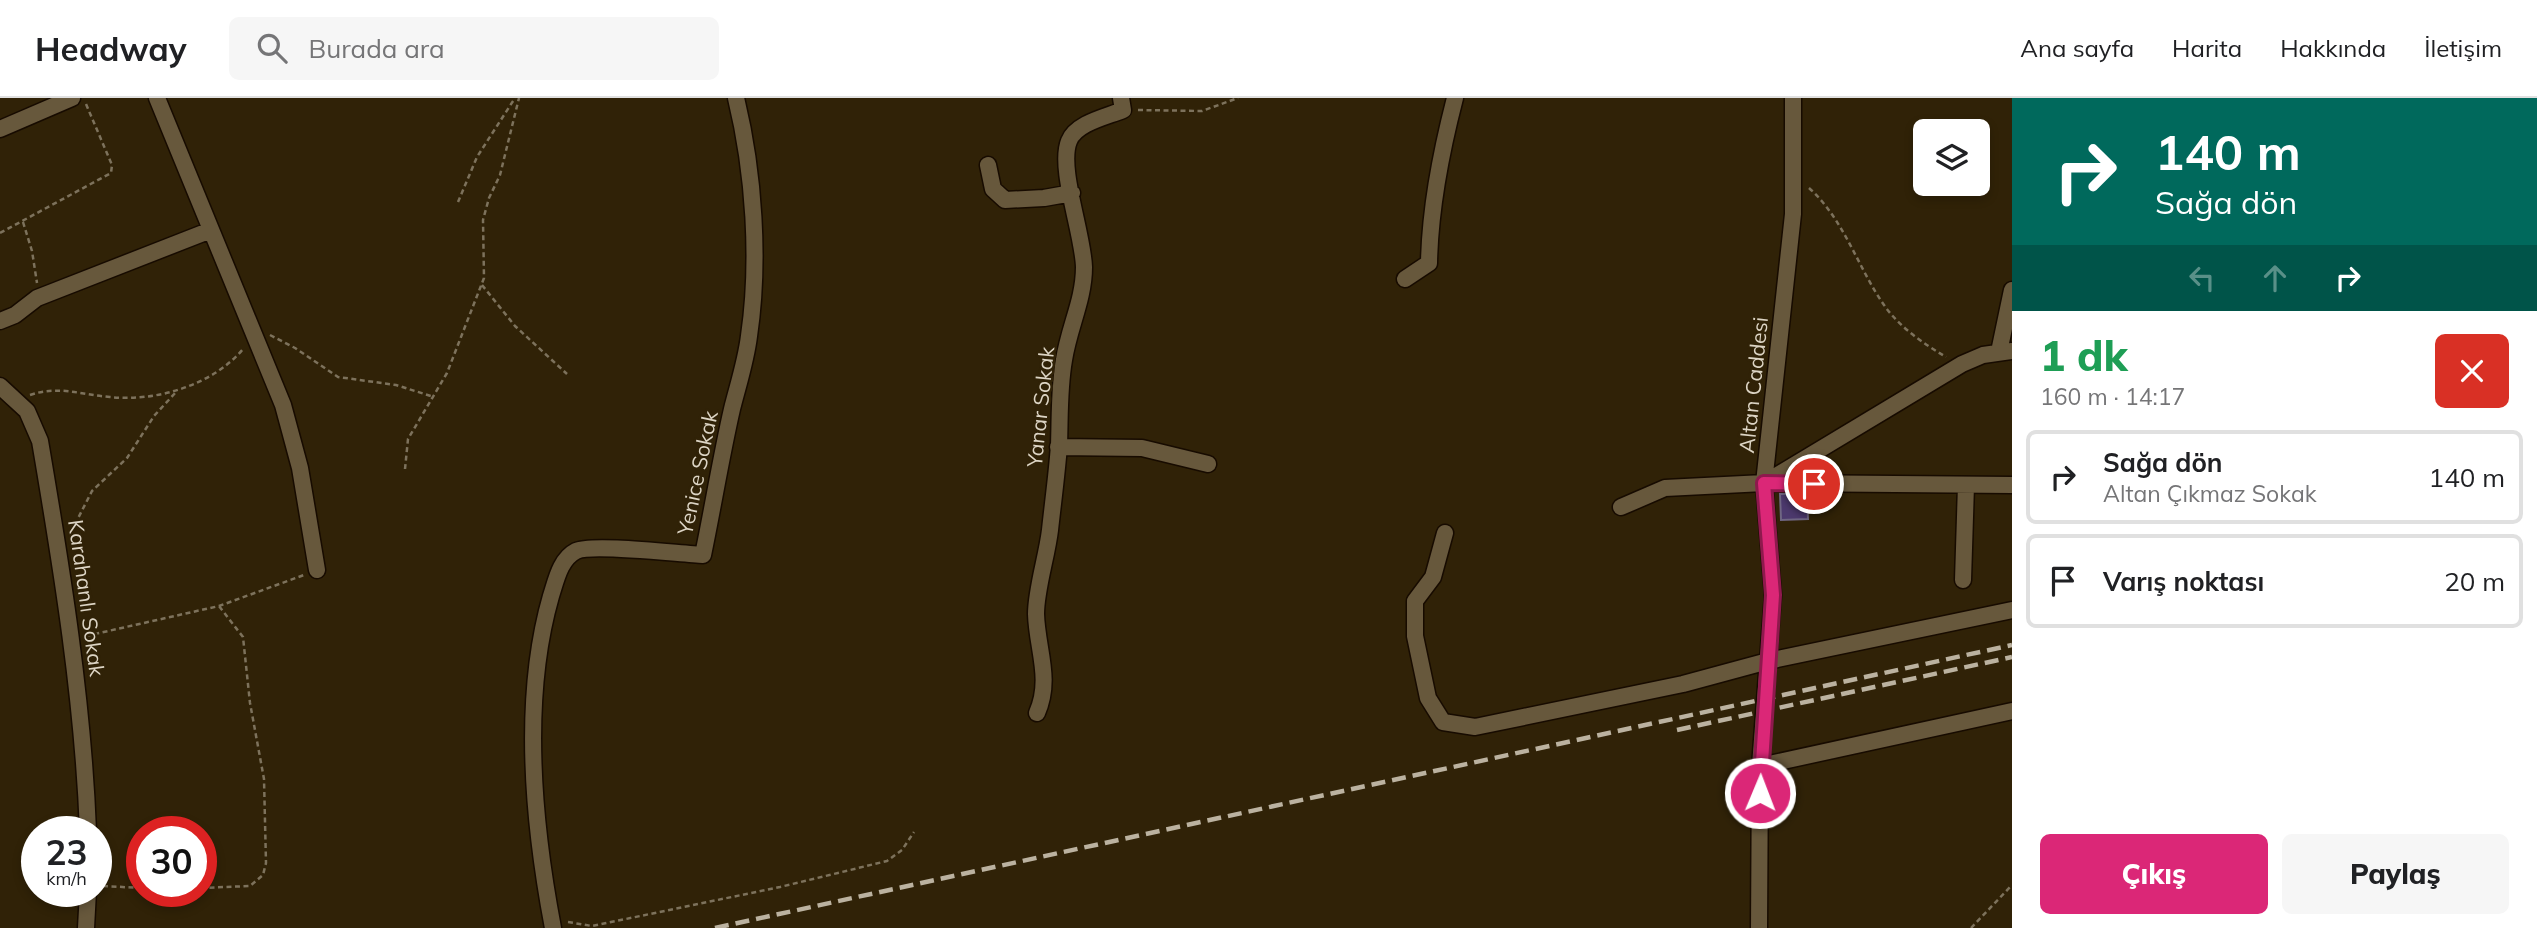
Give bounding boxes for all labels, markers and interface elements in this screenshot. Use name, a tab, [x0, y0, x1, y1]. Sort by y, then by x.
search box	[229, 17, 719, 80]
text: Headway	[35, 28, 187, 69]
icon: search	[253, 29, 291, 67]
text: Burada ara	[309, 32, 445, 65]
text: Ana sayfa	[2020, 33, 2134, 63]
text: Harita	[2172, 33, 2242, 63]
text: Hakkında	[2280, 33, 2386, 63]
text: İletişim	[2424, 33, 2502, 63]
map controls	[1913, 119, 1990, 196]
button: layers	[1913, 119, 1990, 196]
text: 140 m	[2155, 121, 2301, 182]
icon: right	[2040, 126, 2131, 217]
text: Sağa dön	[2155, 182, 2297, 222]
icon: left	[2183, 259, 2221, 297]
icon: ahead	[2256, 259, 2294, 297]
icon: right	[2329, 259, 2367, 297]
street label: Altan Caddesi	[1733, 315, 1773, 454]
text: 1 dk	[2040, 329, 2128, 382]
button: close	[2435, 334, 2509, 408]
street label: Yanar Sokak	[1021, 345, 1059, 469]
text: 160 m · 14:17	[2040, 382, 2185, 411]
street label: Yenice Sokak	[671, 408, 723, 538]
text: Sağa dön	[2103, 446, 2223, 479]
pin	[1784, 454, 1844, 514]
icon: right	[2044, 458, 2082, 496]
text: 140 m	[2429, 461, 2505, 494]
icon: arrive	[1795, 465, 1833, 503]
text: Altan Çıkmaz Sokak	[2103, 479, 2317, 508]
street label: Karahanlı Sokak	[63, 518, 111, 678]
icon: arrive	[2044, 562, 2082, 600]
text: Varış noktası	[2103, 565, 2264, 598]
text: 20 m	[2444, 565, 2505, 598]
position arrow	[1723, 756, 1797, 830]
speed limit sign: 30	[126, 816, 217, 907]
text: 23	[45, 830, 88, 874]
button: Çıkış	[2040, 834, 2268, 914]
button: Paylaş	[2282, 834, 2509, 914]
text: km/h	[46, 867, 87, 890]

